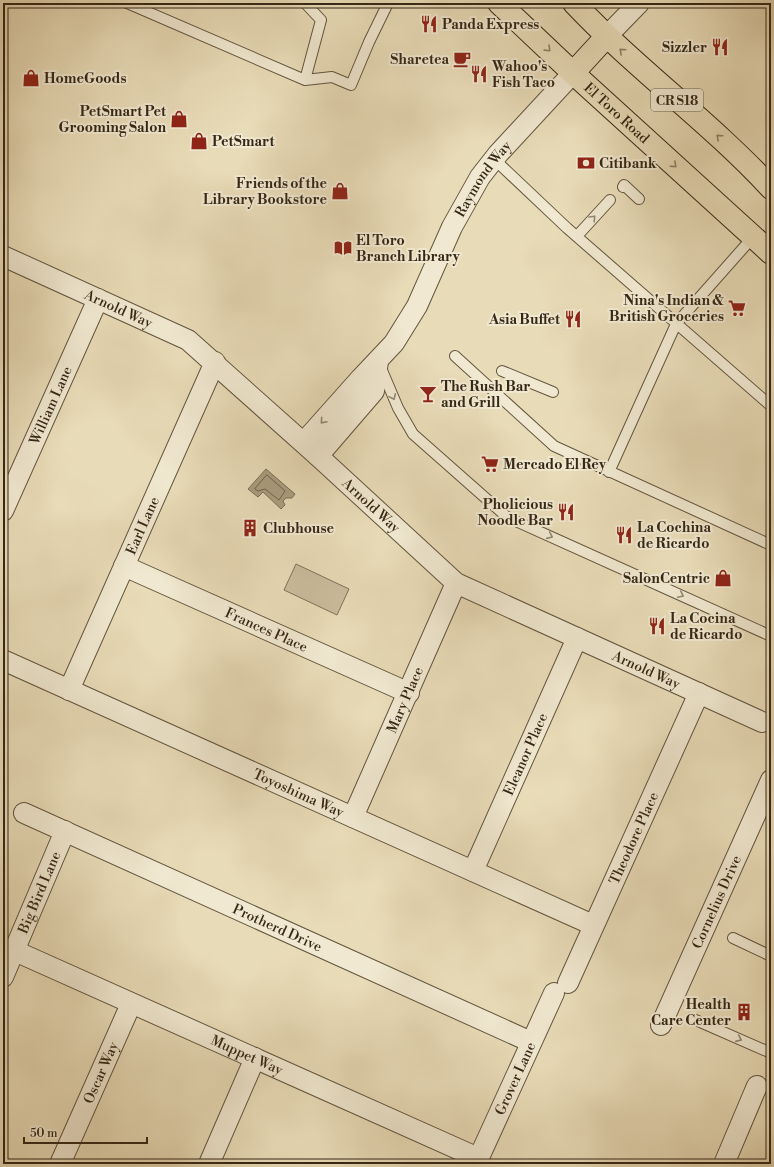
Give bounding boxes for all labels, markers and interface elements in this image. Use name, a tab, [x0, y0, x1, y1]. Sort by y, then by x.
restaurant icon: Panda Express	[419, 14, 439, 34]
place label: Panda Express	[442, 16, 539, 34]
restaurant icon: Sizzler	[710, 37, 730, 57]
place label: Sizzler	[662, 39, 707, 57]
one-way arrow	[543, 44, 551, 52]
cafe icon: Sharetea	[452, 49, 472, 69]
one-way arrow	[619, 49, 626, 56]
place label: Sharetea	[390, 51, 449, 69]
place label: Wahoo's Fish Taco	[491, 58, 555, 92]
restaurant icon: Wahoo's Fish Taco	[469, 64, 489, 84]
shop icon: HomeGoods	[21, 68, 41, 88]
place label: HomeGoods	[44, 70, 126, 88]
street label: El Toro Road	[580, 79, 653, 148]
road number: CR S18	[651, 89, 703, 111]
place label: PetSmart Pet Grooming Salon	[59, 103, 167, 137]
shop icon: PetSmart Pet Grooming Salon	[169, 109, 189, 129]
shop icon: PetSmart	[189, 131, 209, 151]
place label: PetSmart	[212, 133, 276, 151]
one-way arrow	[716, 135, 723, 142]
street label: Raymond Way	[451, 137, 516, 221]
bank icon: Citibank	[576, 153, 596, 173]
place label: Citibank	[599, 155, 657, 173]
one-way arrow	[669, 161, 677, 168]
place label: Friends of the Library Bookstore	[203, 175, 327, 209]
shop icon: Friends of the Library Bookstore	[330, 181, 350, 201]
one-way arrow	[589, 215, 596, 223]
place label: El Toro Branch Library	[356, 232, 461, 266]
library icon: El Toro Branch Library	[333, 238, 353, 258]
street label: Arnold Way	[80, 286, 155, 333]
place label: Nina's Indian & British Groceries	[609, 292, 724, 326]
supermarket icon: Nina's Indian & British Groceries	[727, 298, 747, 318]
restaurant icon: Asia Buffet	[563, 309, 583, 329]
place label: Asia Buffet	[488, 311, 561, 329]
street label: William Lane	[26, 364, 77, 448]
place label: The Rush Bar and Grill	[441, 378, 530, 412]
bar icon: The Rush Bar and Grill	[418, 384, 438, 404]
one-way arrow	[388, 392, 396, 400]
one-way arrow	[320, 416, 327, 423]
supermarket icon: Mercado El Rey	[480, 454, 500, 474]
place label: Mercado El Rey	[503, 456, 607, 474]
street label: Arnold Way	[337, 474, 404, 537]
street label: Earl Lane	[122, 494, 164, 558]
place label: Pholicious Noodle Bar	[477, 496, 553, 530]
restaurant icon: Pholicious Noodle Bar	[556, 502, 576, 522]
building icon: Clubhouse	[240, 518, 260, 538]
place label: La Cochina de Ricardo	[637, 519, 711, 553]
place label: Clubhouse	[263, 520, 334, 538]
restaurant icon: La Cochina de Ricardo	[614, 525, 634, 545]
one-way arrow	[545, 531, 553, 539]
shop icon: SalonCentric	[713, 568, 733, 588]
place label: SalonCentric	[623, 570, 710, 588]
one-way arrow	[677, 590, 684, 598]
street label: Frances Place	[222, 604, 310, 657]
place label: La Cocina de Ricardo	[670, 610, 742, 644]
restaurant icon: La Cocina de Ricardo	[647, 616, 667, 636]
street label: Arnold Way	[608, 647, 683, 694]
street label: Mary Place	[383, 664, 428, 736]
street label: Eleanor Place	[500, 711, 552, 798]
street label: Toyoshima Way	[250, 765, 347, 822]
street label: Theodore Place	[606, 789, 663, 888]
street label: Big Bird Lane	[14, 849, 65, 938]
street label: Cornelius Drive	[688, 853, 746, 952]
street label: Protherd Drive	[229, 900, 325, 956]
place label: Health Care Center	[651, 996, 731, 1030]
building icon: Health Care Center	[734, 1002, 754, 1022]
street label: Muppet Way	[208, 1032, 286, 1080]
one-way arrow	[735, 1034, 743, 1042]
street label: Oscar Way	[80, 1039, 123, 1107]
street label: Grover Lane	[491, 1039, 540, 1118]
scale bar	[24, 1119, 147, 1145]
text: 50 m	[30, 1126, 58, 1141]

